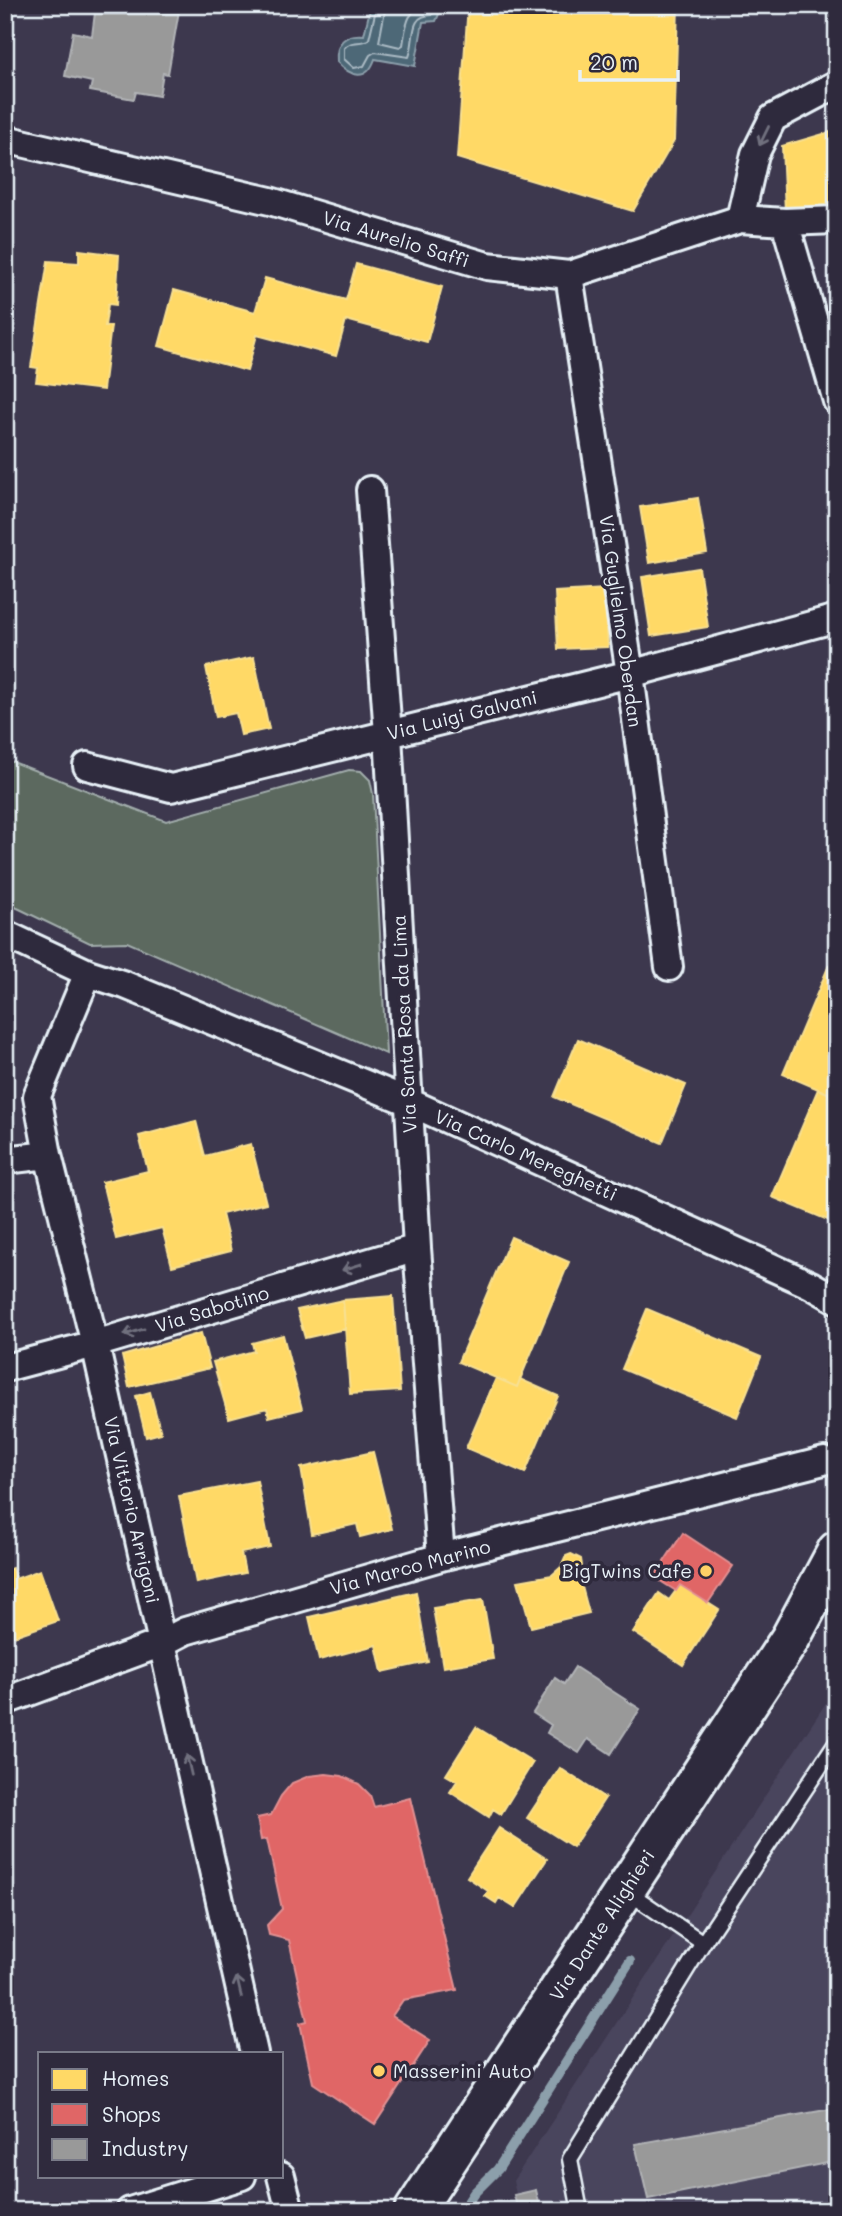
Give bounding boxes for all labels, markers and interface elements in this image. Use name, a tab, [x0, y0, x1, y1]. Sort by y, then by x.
scale bar	[580, 38, 678, 82]
text: 20 m	[590, 48, 638, 75]
one-way arrow	[757, 125, 770, 146]
street label: Via Aurelio Saffi	[320, 204, 472, 273]
street label: Via Guglielmo Oberdan	[594, 513, 649, 729]
street label: Via Luigi Galvani	[384, 684, 540, 745]
street label: Via Santa Rosa da Lima	[385, 914, 422, 1134]
street label: Via Carlo Mereghetti	[431, 1103, 621, 1206]
one-way arrow	[341, 1262, 363, 1275]
street label: Via Sabotino	[152, 1279, 272, 1338]
one-way arrow	[123, 1327, 145, 1340]
street label: Via Vittorio Arrigoni	[99, 1414, 166, 1606]
street label: Via Marco Marino	[327, 1533, 493, 1600]
place label: BigTwins Cafe	[562, 1558, 692, 1583]
marker: BigTwins Cafe	[698, 1563, 714, 1579]
one-way arrow	[182, 1754, 195, 1777]
street label: Via Dante Alighieri	[543, 1844, 660, 2005]
one-way arrow	[231, 1976, 245, 1999]
legend	[38, 2052, 284, 2178]
place label: Masserini Auto	[393, 2058, 531, 2083]
marker: Masserini Auto	[371, 2063, 387, 2079]
text: Homes	[102, 2064, 169, 2091]
text: Shops	[102, 2100, 161, 2127]
text: Industry	[102, 2134, 189, 2161]

